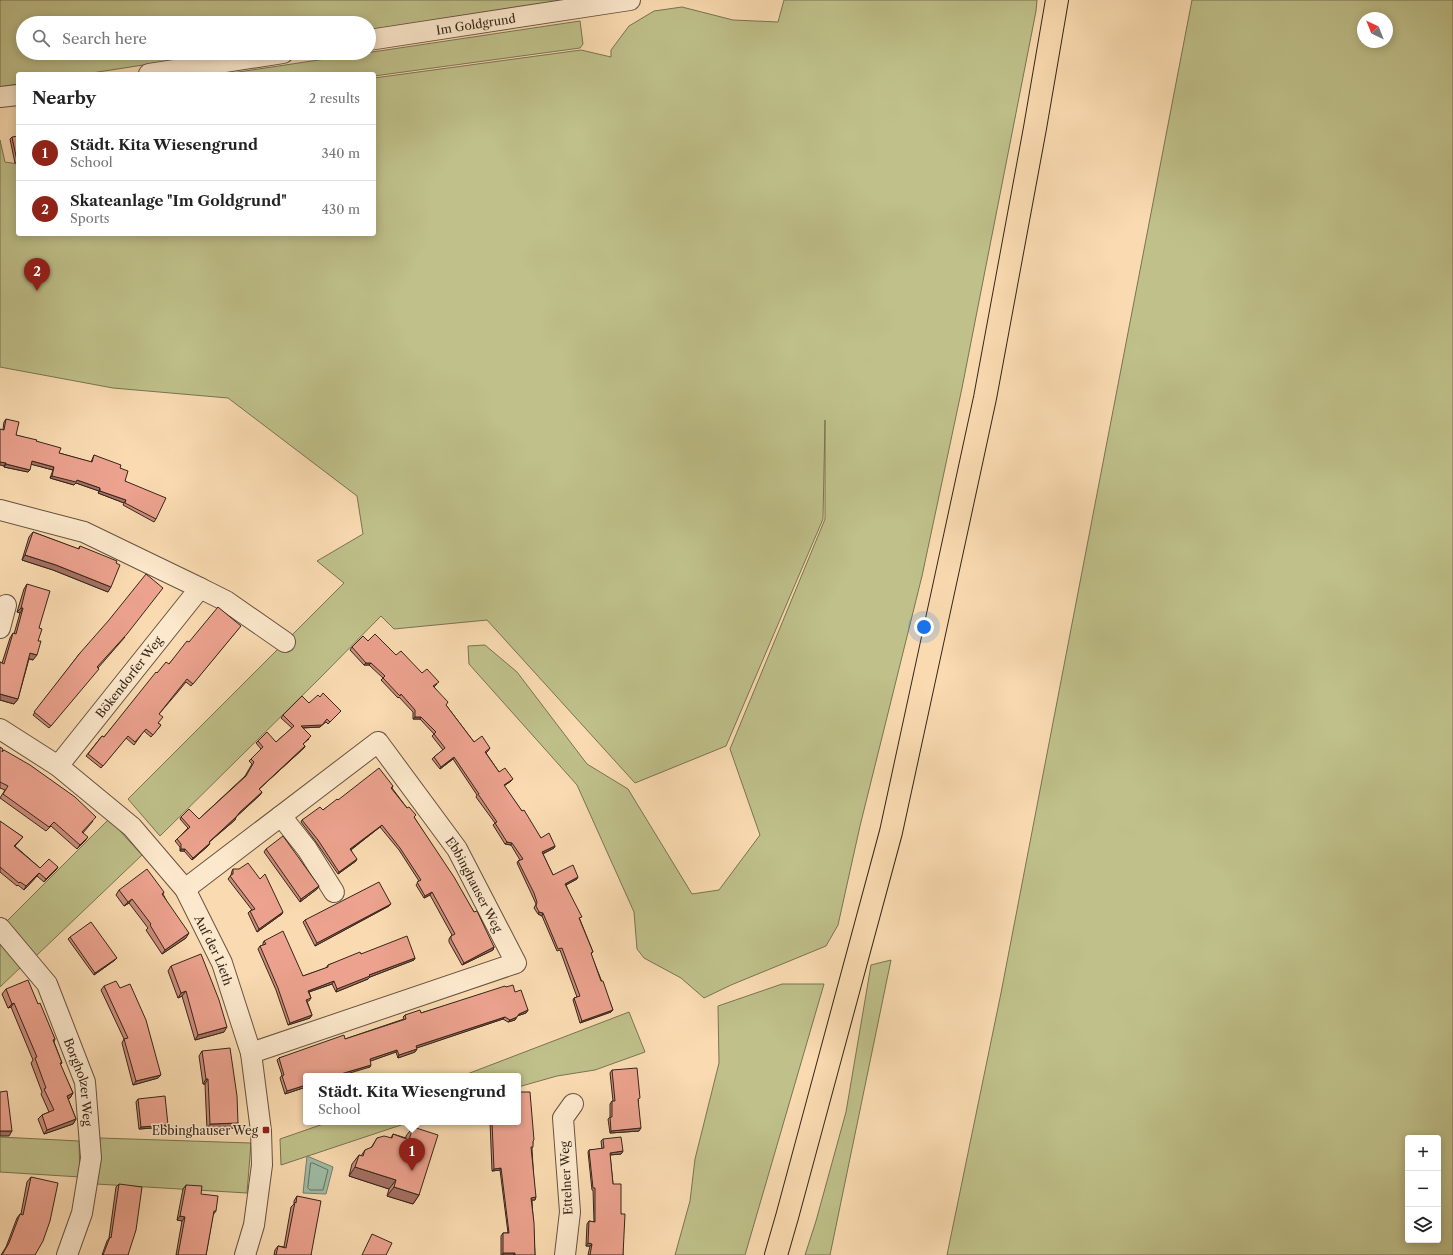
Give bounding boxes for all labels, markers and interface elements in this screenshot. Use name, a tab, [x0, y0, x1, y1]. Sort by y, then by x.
street label: Im Goldgrund	[435, 10, 517, 37]
north arrow	[1357, 12, 1393, 48]
search box	[16, 16, 376, 60]
icon: search	[30, 27, 52, 49]
text: Search here	[62, 29, 147, 48]
text: Nearby	[32, 88, 96, 108]
text: 2 results	[309, 90, 360, 106]
text: Städt. Kita Wiesengrund	[70, 135, 258, 154]
text: 1	[42, 145, 48, 161]
text: 340 m	[322, 145, 360, 161]
text: School	[70, 154, 113, 170]
text: Skateanlage "Im Goldgrund"	[70, 191, 287, 210]
text: 2	[41, 201, 49, 217]
text: 430 m	[322, 201, 360, 217]
text: Sports	[70, 210, 109, 226]
pin: 2	[24, 258, 50, 291]
your location	[914, 617, 934, 637]
street label: Bökendorfer Weg	[92, 633, 166, 721]
street label: Ebbinghauser Weg	[443, 833, 506, 935]
street label: Auf der Lieth	[191, 911, 236, 988]
street label: Borgholzer Weg	[61, 1036, 96, 1128]
popup	[303, 1073, 521, 1125]
text: Städt. Kita Wiesengrund	[318, 1082, 506, 1101]
text: School	[318, 1101, 361, 1117]
place label: Ebbinghauser Weg	[152, 1123, 259, 1138]
marker: Ebbinghauser Weg	[261, 1125, 271, 1135]
map controls	[1405, 1135, 1441, 1243]
button: +	[1405, 1135, 1441, 1171]
pin: 1	[399, 1138, 425, 1171]
street label: Ettelner Weg	[557, 1140, 575, 1215]
button: −	[1405, 1171, 1441, 1207]
button: layers	[1405, 1207, 1441, 1243]

